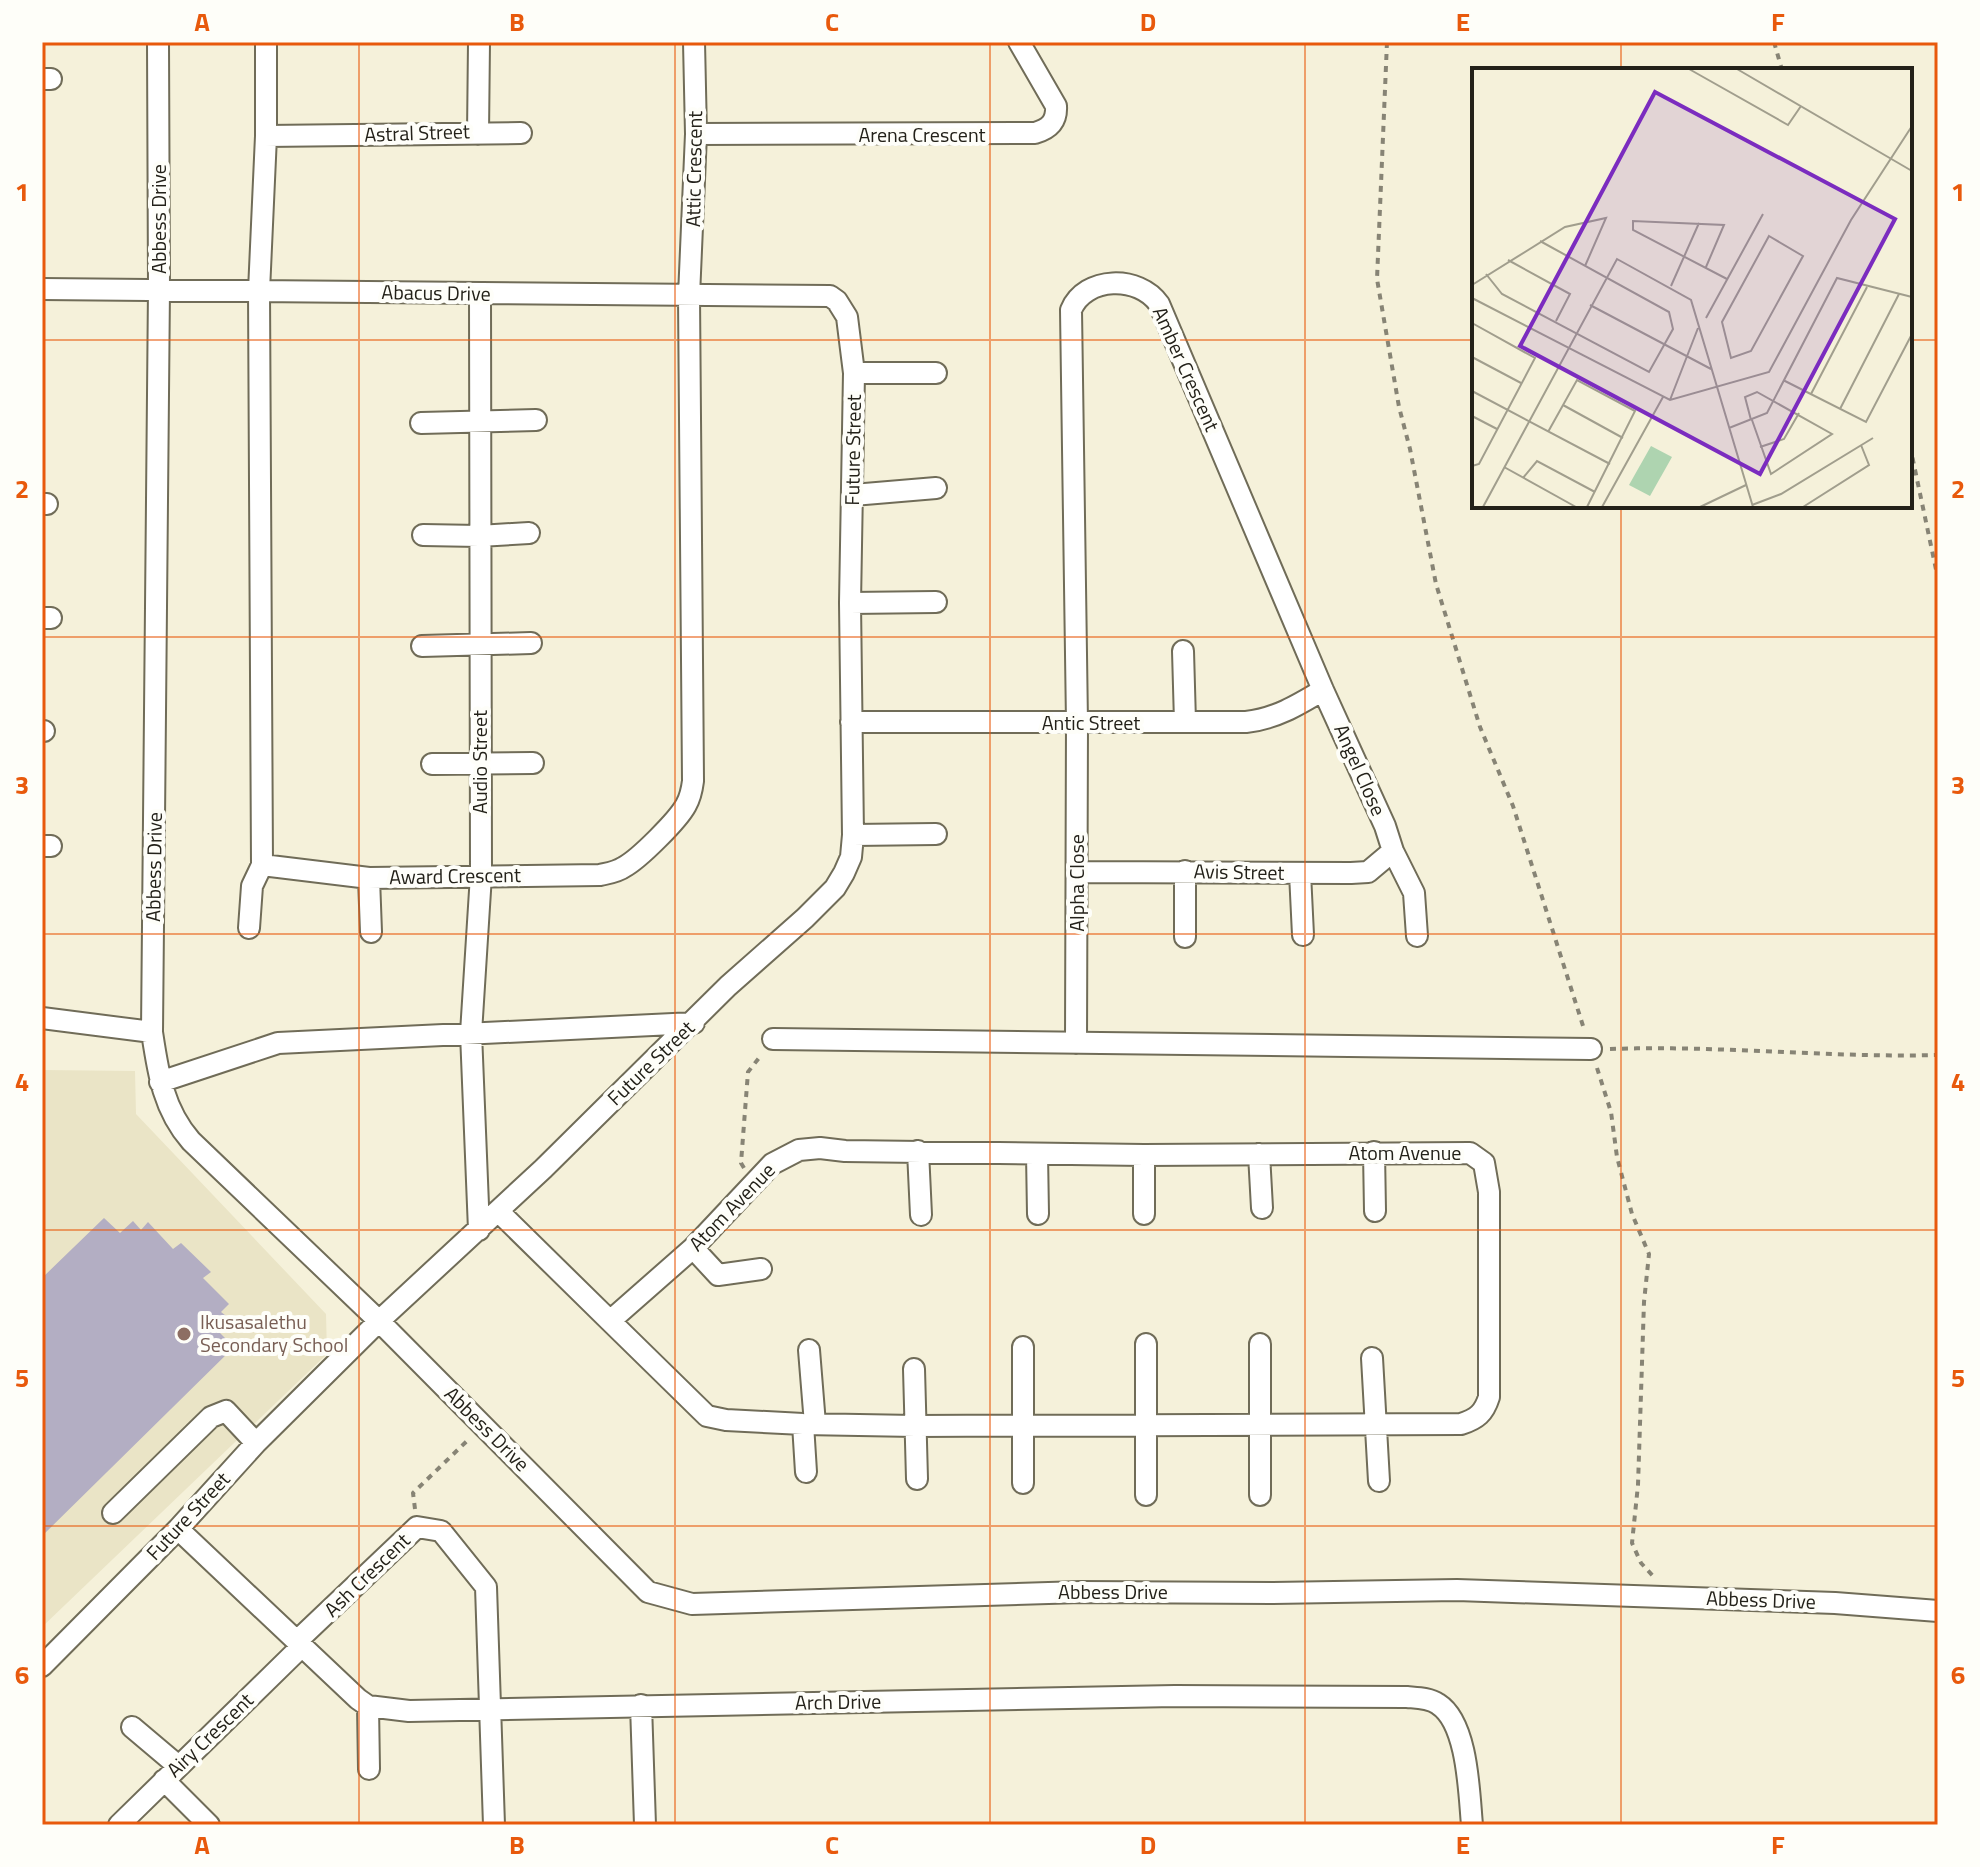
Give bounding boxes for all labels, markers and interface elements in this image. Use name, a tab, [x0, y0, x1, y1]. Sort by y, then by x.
text: A	[194, 2, 210, 41]
text: B	[509, 2, 525, 41]
text: C	[825, 2, 839, 41]
text: D	[1140, 2, 1156, 41]
text: E	[1456, 2, 1470, 41]
text: F	[1771, 2, 1785, 41]
inset map	[1472, 68, 1912, 508]
street label: Attic Crescent	[677, 110, 710, 227]
street label: Astral Street	[364, 115, 470, 150]
street label: Arena Crescent	[858, 119, 986, 150]
street label: Abbess Drive	[143, 164, 174, 274]
text: 1	[15, 172, 29, 211]
text: 1	[1951, 172, 1965, 211]
street label: Abacus Drive	[381, 276, 491, 309]
street label: Amber Crescent	[1145, 301, 1228, 436]
street label: Future Street	[836, 394, 869, 506]
text: 2	[15, 469, 29, 508]
text: 2	[1951, 469, 1965, 508]
street label: Antic Street	[1042, 707, 1140, 738]
street label: Audio Street	[464, 710, 495, 814]
street label: Angel Close	[1326, 719, 1394, 821]
text: 3	[15, 765, 29, 804]
text: 3	[1951, 765, 1965, 804]
street label: Abbess Drive	[137, 812, 170, 922]
street label: Alpha Close	[1061, 834, 1092, 932]
street label: Avis Street	[1193, 855, 1285, 888]
street label: Award Crescent	[389, 859, 521, 892]
street label: Future Street	[600, 1013, 701, 1112]
text: 4	[15, 1062, 29, 1101]
text: 4	[1951, 1062, 1965, 1101]
street label: Atom Avenue	[1349, 1137, 1461, 1168]
street label: Atom Avenue	[681, 1155, 782, 1258]
place label: Ikusasalethu Secondary School	[200, 1306, 348, 1360]
marker: Ikusasalethu Secondary School	[175, 1325, 193, 1343]
text: 5	[15, 1358, 29, 1397]
text: 5	[1951, 1358, 1965, 1397]
street label: Abbess Drive	[438, 1379, 537, 1478]
street label: Future Street	[138, 1464, 237, 1567]
street label: Ash Crescent	[316, 1525, 417, 1624]
street label: Abbess Drive	[1058, 1576, 1168, 1607]
street label: Abbess Drive	[1706, 1582, 1816, 1617]
text: 6	[15, 1655, 29, 1694]
text: 6	[1951, 1655, 1965, 1694]
street label: Airy Crescent	[159, 1685, 260, 1784]
street label: Arch Drive	[795, 1685, 881, 1718]
text: A	[194, 1825, 210, 1864]
text: B	[509, 1825, 525, 1864]
text: C	[825, 1825, 839, 1864]
text: D	[1140, 1825, 1156, 1864]
text: E	[1456, 1825, 1470, 1864]
text: F	[1771, 1825, 1785, 1864]

